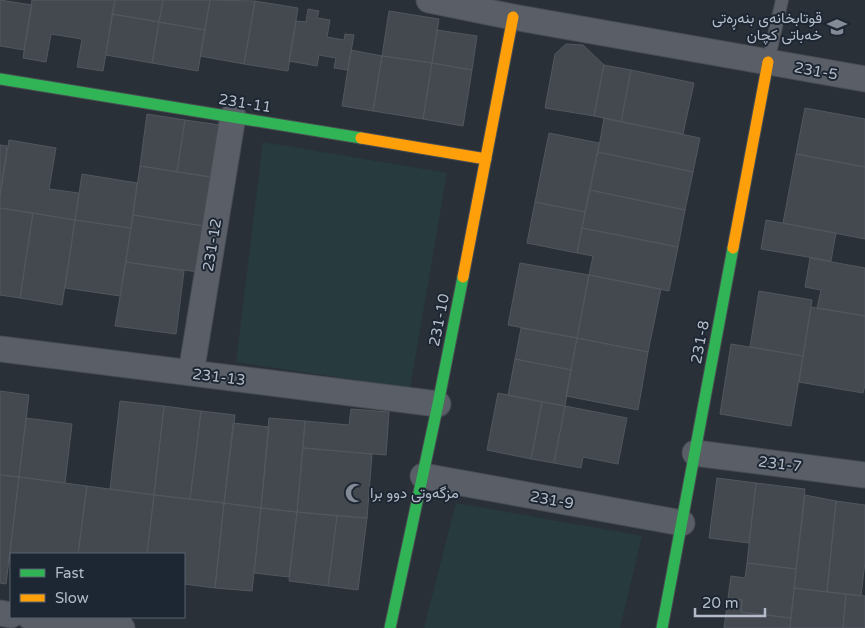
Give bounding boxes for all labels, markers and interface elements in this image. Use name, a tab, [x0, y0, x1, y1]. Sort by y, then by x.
place label: قوتابخانەی بنەڕەتی خەباتی کچان	[712, 9, 822, 45]
school or university icon: قوتابخانەی بنەڕەتی خەباتی کچان	[826, 16, 848, 38]
street label: 231-5	[793, 58, 839, 84]
street label: 231-11	[217, 90, 273, 116]
street label: 231-12	[199, 217, 225, 273]
street label: 231-10	[425, 292, 453, 348]
street label: 231-8	[687, 319, 713, 365]
street label: 231-13	[191, 365, 247, 389]
street label: 231-7	[757, 452, 803, 476]
mosque icon: مزگەوتی دوو برا	[344, 482, 366, 504]
place label: مزگەوتی دوو برا	[370, 484, 459, 503]
street label: 231-9	[529, 487, 575, 513]
legend	[10, 553, 185, 618]
text: Fast	[55, 564, 85, 582]
scale bar	[695, 586, 765, 618]
text: Slow	[55, 589, 89, 607]
text: 20 m	[702, 594, 739, 612]

